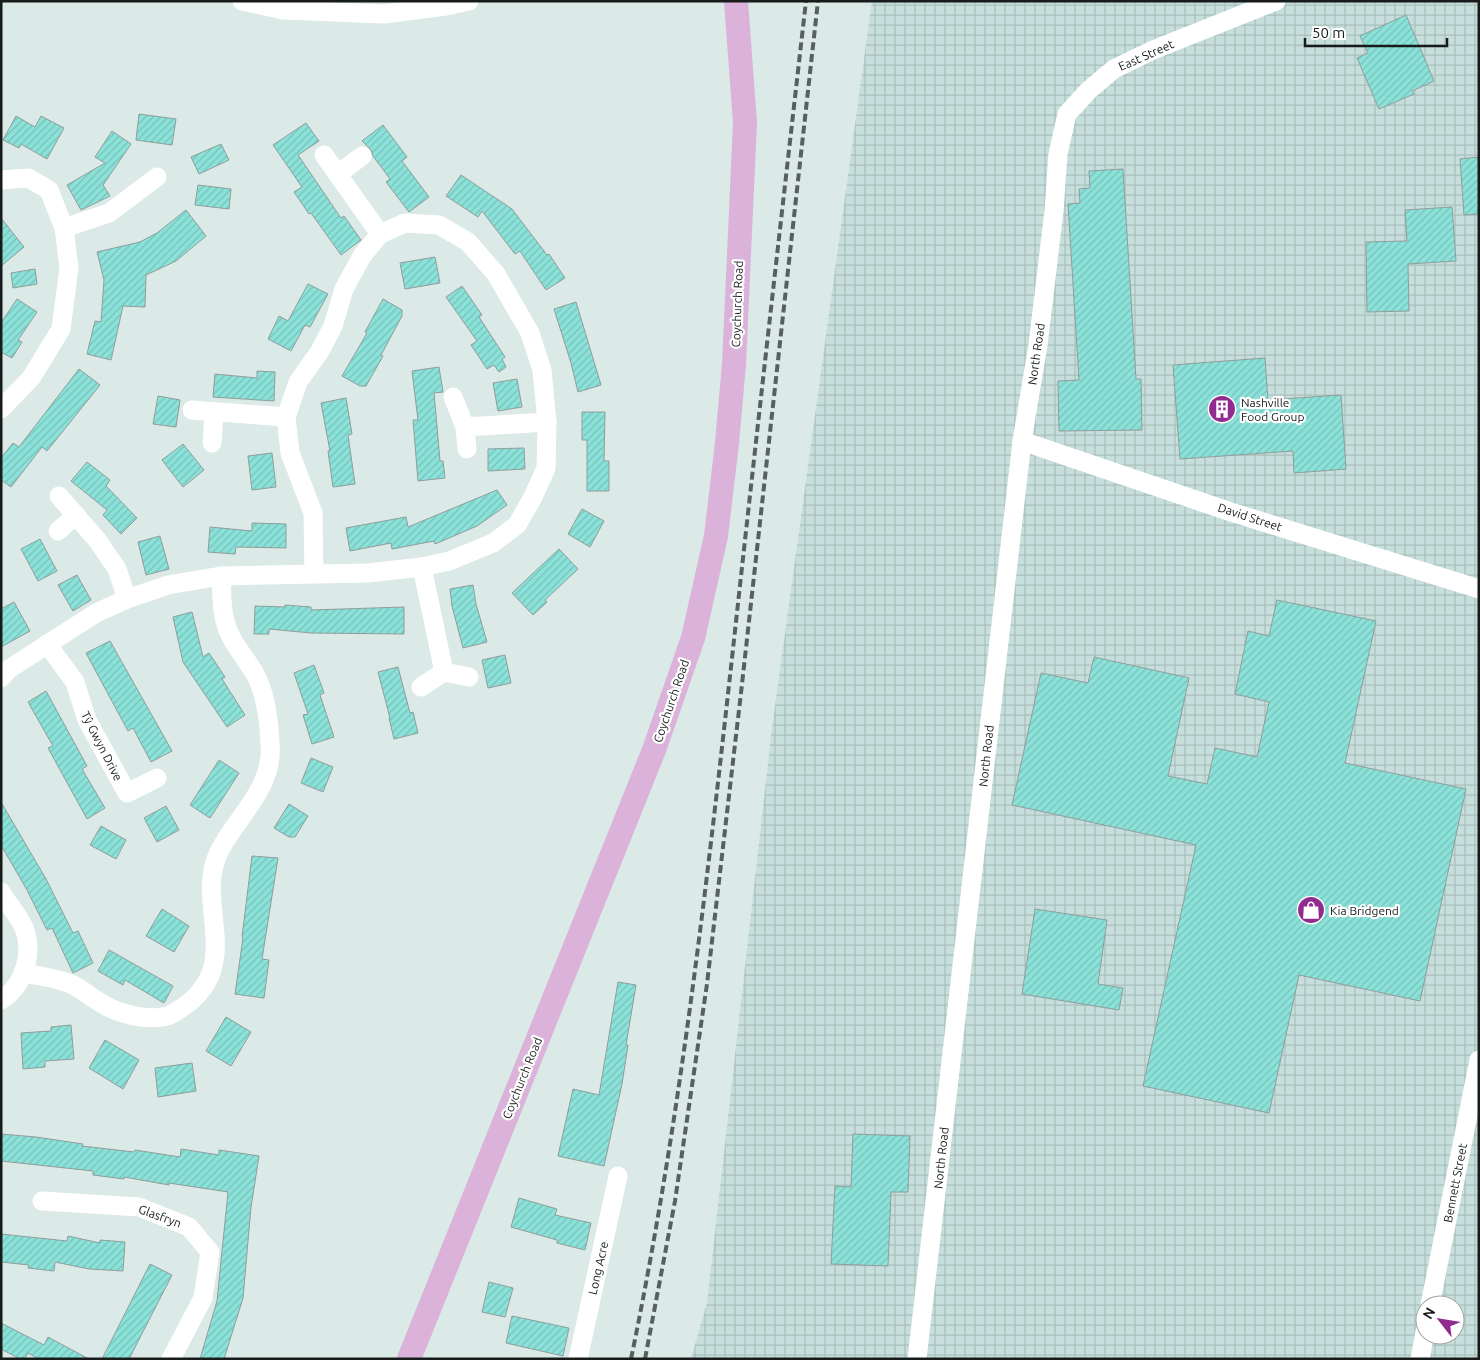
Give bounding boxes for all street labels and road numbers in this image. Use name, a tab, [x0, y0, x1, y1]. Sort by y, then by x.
street label: East Street	[1116, 37, 1176, 73]
street label: Coychurch Road	[729, 260, 745, 348]
street label: North Road	[1025, 322, 1047, 386]
street label: David Street	[1216, 501, 1284, 534]
street label: Coychurch Road	[651, 658, 691, 744]
street label: Tŷ Gwyn Drive	[79, 709, 125, 783]
street label: North Road	[976, 724, 996, 788]
street label: Coychurch Road	[500, 1035, 544, 1121]
street label: North Road	[931, 1126, 951, 1190]
street label: Bennett Street	[1441, 1142, 1469, 1224]
street label: Glasfryn	[137, 1202, 183, 1230]
street label: Long Acre	[586, 1240, 610, 1296]

